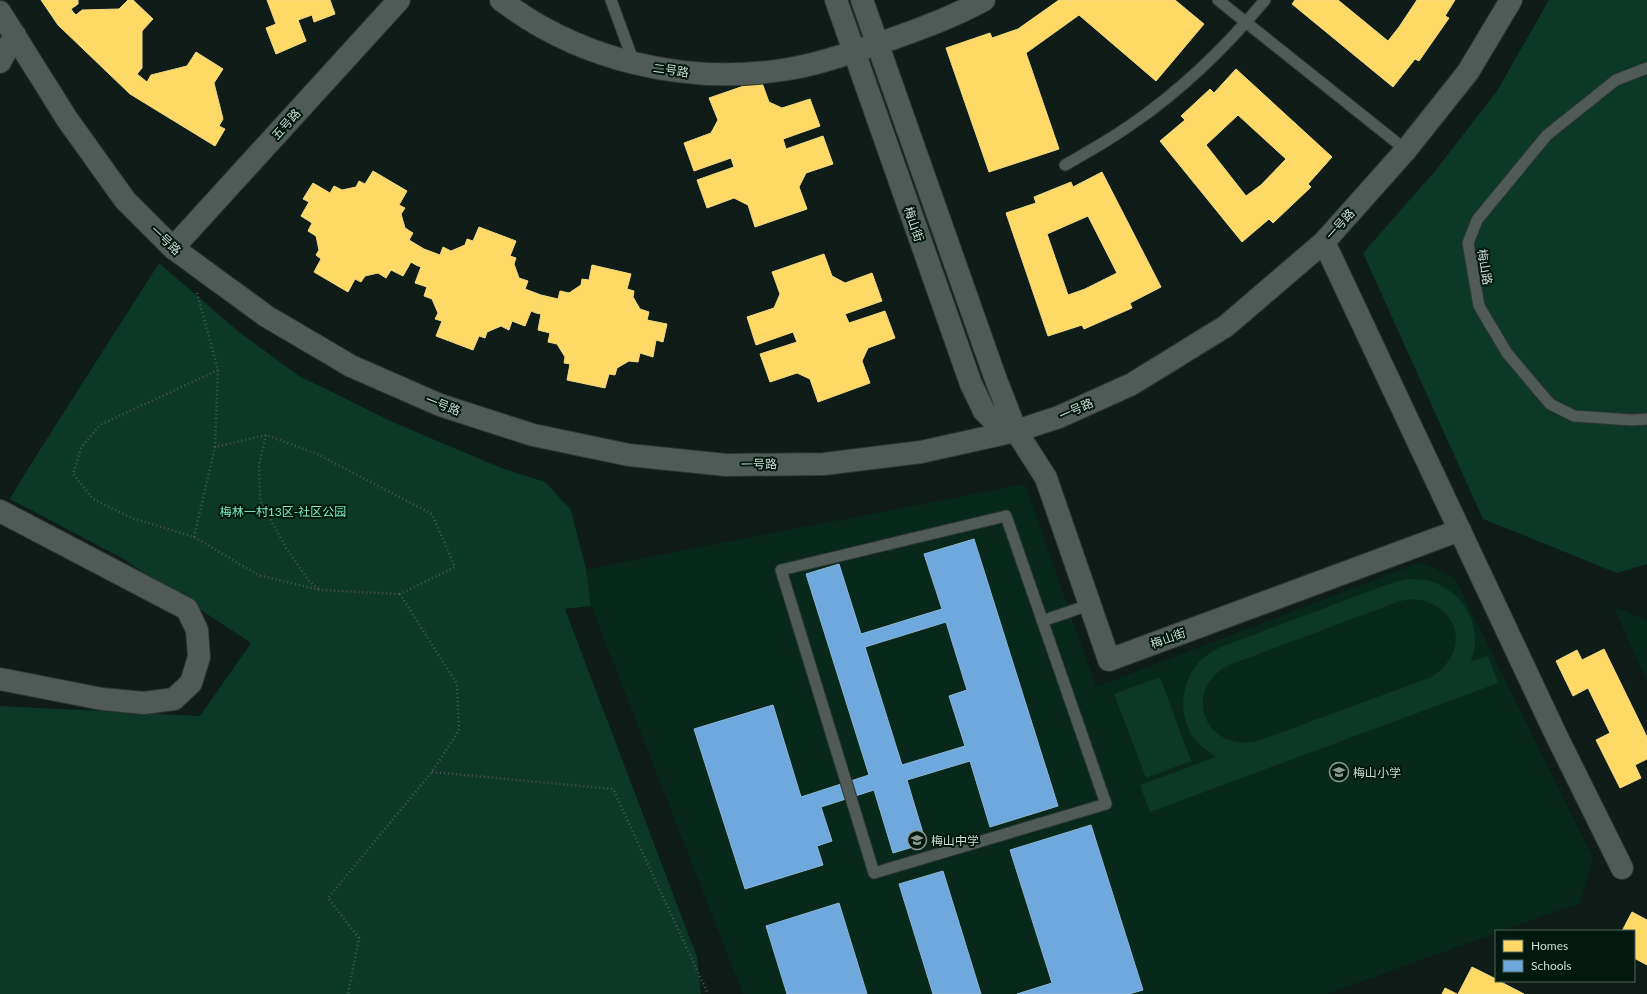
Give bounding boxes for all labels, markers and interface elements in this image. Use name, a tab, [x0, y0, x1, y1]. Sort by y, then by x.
street label: 二号路	[652, 60, 690, 80]
street label: 五号路	[268, 106, 304, 142]
street label: 梅山街	[901, 205, 927, 243]
street label: 一号路	[1322, 206, 1358, 242]
street label: 一号路	[148, 222, 184, 258]
street label: 梅山路	[1474, 248, 1496, 286]
street label: 一号路	[424, 392, 462, 418]
street label: 一号路	[1056, 395, 1096, 423]
street label: 一号路	[741, 456, 777, 472]
park label: 梅林一村13区-社区公园	[220, 504, 346, 519]
street label: 梅山街	[1149, 625, 1187, 651]
school or university icon: 梅山小学	[1328, 761, 1350, 783]
place label: 梅山小学	[1353, 765, 1401, 780]
school or university icon: 梅山中学	[906, 829, 928, 851]
place label: 梅山中学	[931, 833, 979, 848]
legend	[1495, 930, 1635, 982]
text: Homes	[1531, 938, 1568, 953]
text: Schools	[1531, 958, 1572, 973]

